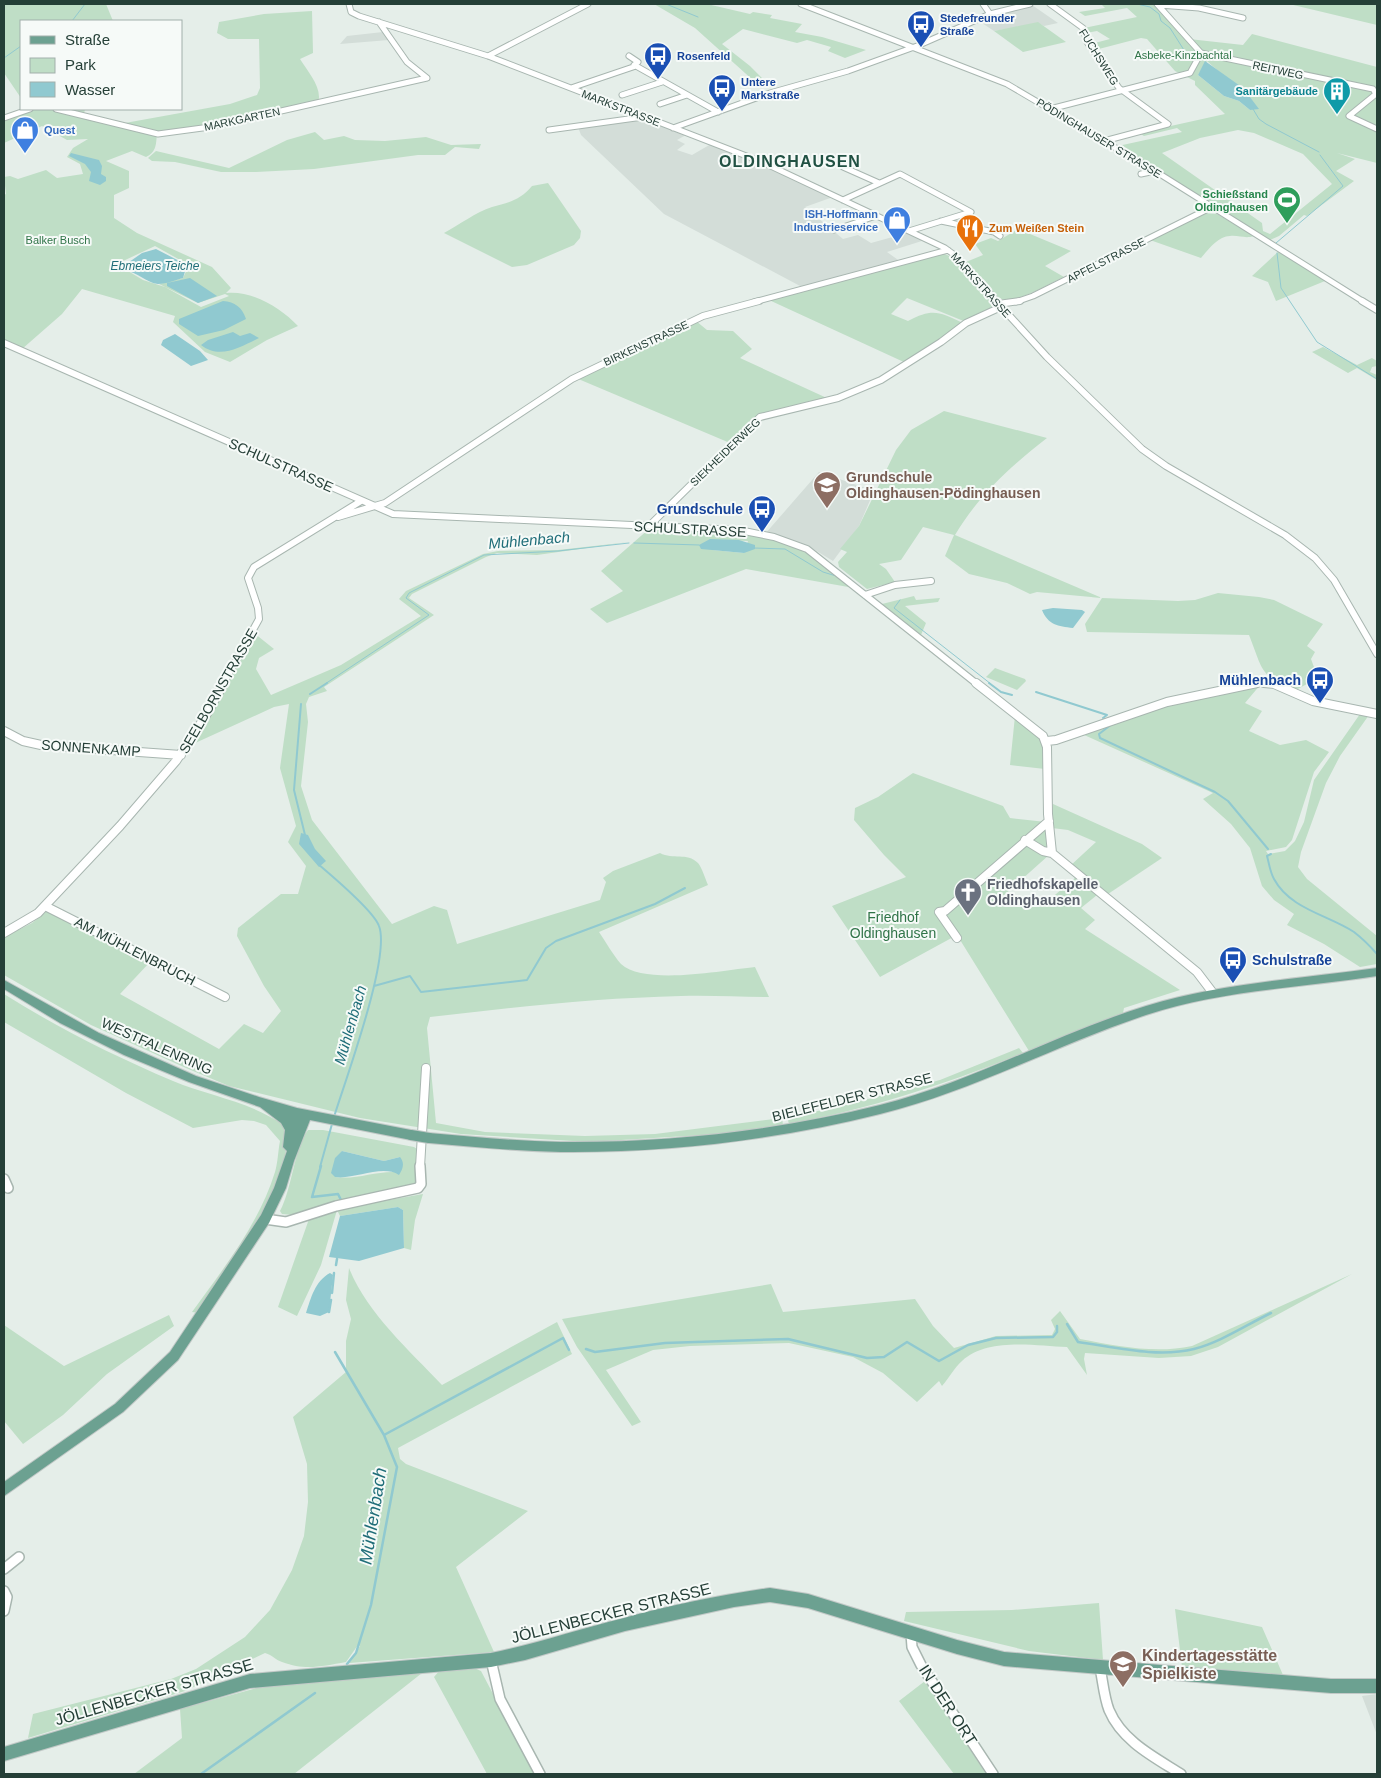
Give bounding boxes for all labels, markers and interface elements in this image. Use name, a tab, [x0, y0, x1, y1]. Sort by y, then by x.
bus stop icon: Stedefreunder Straße	[906, 9, 936, 48]
place label: Stedefreunder Straße	[940, 12, 1015, 37]
legend	[20, 20, 182, 110]
street label: FUCHSWEG	[1077, 27, 1121, 87]
text: Straße	[65, 31, 110, 48]
bus stop icon: Rosenfeld	[643, 41, 673, 80]
park label: Asbeke-Kinzbachtal	[1134, 49, 1232, 61]
place label: Rosenfeld	[677, 50, 730, 62]
text: Park	[65, 56, 96, 73]
street label: REITWEG	[1252, 59, 1304, 81]
bus stop icon: Untere Markstraße	[707, 73, 737, 112]
place label: Untere Markstraße	[741, 76, 800, 101]
building icon: Sanitärgebäude	[1322, 76, 1352, 115]
text: Wasser	[65, 81, 115, 98]
place label: Sanitärgebäude	[1235, 85, 1318, 97]
street label: MARKSTRASSE	[580, 88, 662, 128]
street label: PÖDINGHAUSER STRASSE	[1034, 96, 1164, 180]
street label: MARKGARTEN	[203, 105, 281, 133]
shop icon: Quest	[10, 115, 40, 154]
place label: Quest	[44, 124, 76, 136]
district label: OLDINGHAUSEN	[719, 153, 861, 170]
sports icon: Schießstand Oldinghausen	[1272, 185, 1302, 224]
place label: Schießstand Oldinghausen	[1195, 188, 1268, 213]
shop icon: ISH-Hoffmann Industrieservice	[882, 205, 912, 244]
place label: ISH-Hoffmann Industrieservice	[794, 208, 878, 233]
restaurant icon: Zum Weißen Stein	[955, 213, 985, 252]
place label: Zum Weißen Stein	[989, 222, 1084, 234]
park label: Balker Busch	[26, 234, 90, 246]
street label: APFELSTRASSE	[1065, 235, 1147, 285]
street label: MARKSTRASSE	[949, 250, 1013, 320]
water label: Ebmeiers Teiche	[111, 259, 200, 273]
street label: BIRKENSTRASSE	[602, 318, 690, 368]
street label: SIEKHEIDERWEG	[687, 415, 763, 489]
street label: SCHULSTRASSE	[226, 435, 336, 495]
place label: Grundschule Oldinghausen-Pödinghausen	[846, 469, 1040, 501]
school or university icon: Grundschule Oldinghausen-Pödinghausen	[812, 470, 842, 509]
bus stop icon: Grundschule	[747, 494, 777, 533]
place label: Grundschule	[657, 501, 743, 517]
street label: SCHULSTRASSE	[633, 518, 747, 540]
water label: Mühlenbach	[488, 528, 570, 552]
street label: SEELBORNSTRASSE	[176, 626, 260, 756]
bus stop icon: Mühlenbach	[1305, 665, 1335, 704]
place label: Mühlenbach	[1219, 672, 1301, 688]
street label: SONNENKAMP	[41, 737, 141, 759]
place label: Friedhofskapelle Oldinghausen	[987, 876, 1098, 908]
church icon: Friedhofskapelle Oldinghausen	[953, 877, 983, 916]
park label: Friedhof Oldinghausen	[850, 909, 936, 941]
street label: AM MÜHLENBRUCH	[72, 913, 199, 988]
bus stop icon: Schulstraße	[1218, 945, 1248, 984]
place label: Schulstraße	[1252, 952, 1332, 968]
water label: Mühlenbach	[331, 983, 369, 1067]
street label: WESTFALENRING	[99, 1014, 215, 1078]
street label: BIELEFELDER STRASSE	[770, 1069, 934, 1125]
water label: Mühlenbach	[355, 1466, 391, 1566]
street label: JÖLLENBECKER STRASSE	[509, 1580, 713, 1646]
place label: Kindertagesstätte Spielkiste	[1142, 1647, 1277, 1682]
school or university icon: Kindertagesstätte Spielkiste	[1108, 1649, 1138, 1688]
street label: JÖLLENBECKER STRASSE	[53, 1656, 255, 1728]
street label: IN DER ORT	[916, 1662, 980, 1748]

